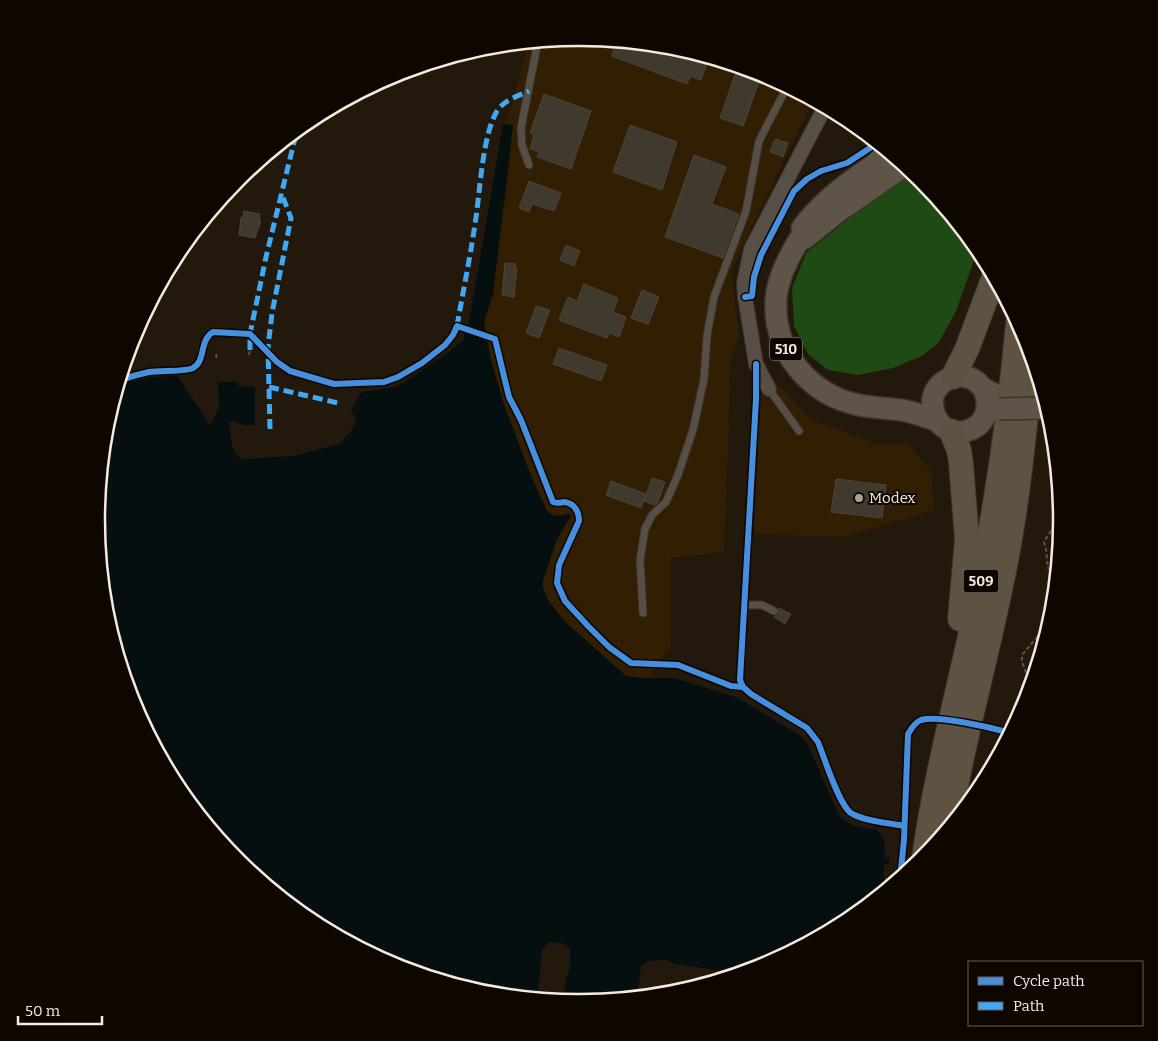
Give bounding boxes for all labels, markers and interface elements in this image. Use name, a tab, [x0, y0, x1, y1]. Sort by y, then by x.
road number: 510	[770, 338, 802, 360]
place label: Modex	[869, 489, 916, 507]
marker: Modex	[853, 492, 865, 504]
road number: 509	[964, 570, 998, 592]
legend	[968, 961, 1143, 1026]
text: Cycle path	[1013, 972, 1085, 990]
scale bar	[18, 994, 101, 1026]
text: Path	[1013, 997, 1045, 1015]
text: 50 m	[25, 1002, 61, 1020]

